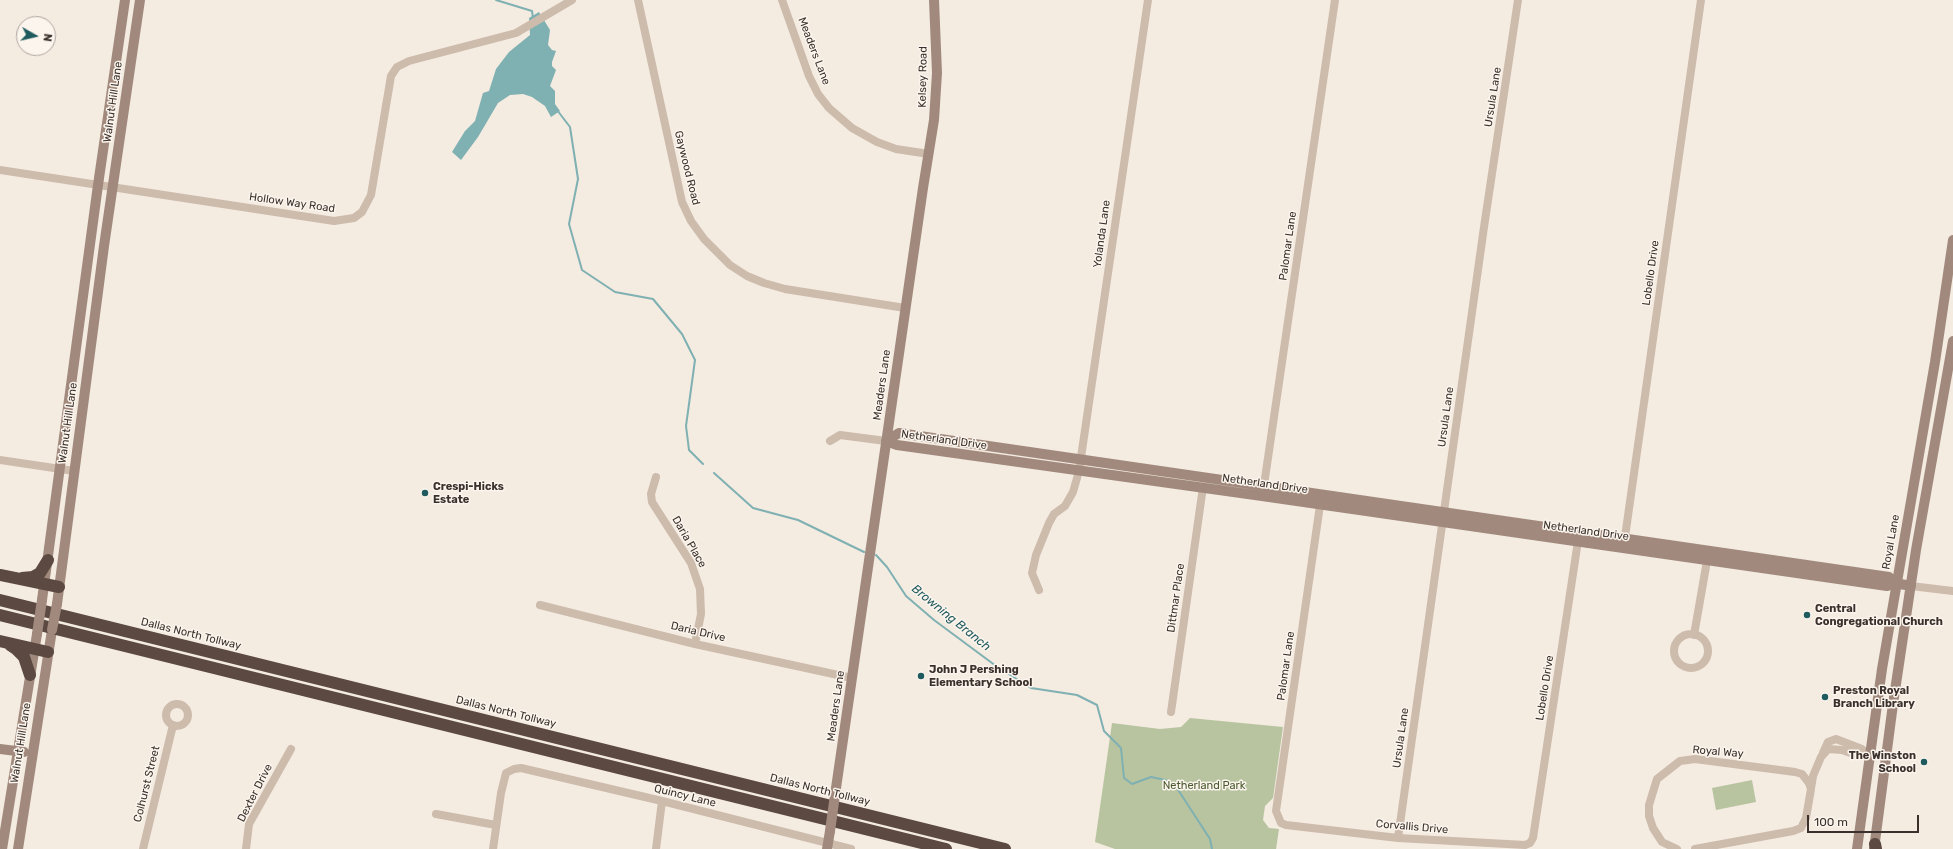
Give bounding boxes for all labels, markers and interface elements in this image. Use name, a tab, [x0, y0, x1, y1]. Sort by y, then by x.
street label: Meaders Lane	[795, 15, 833, 87]
north arrow	[16, 16, 56, 56]
text: N	[40, 33, 54, 42]
street label: Kelsey Road	[916, 46, 930, 108]
street label: Walnut Hill Lane	[101, 61, 125, 143]
street label: Ursula Lane	[1482, 66, 1504, 128]
street label: Gaywood Road	[671, 129, 703, 207]
street label: Hollow Way Road	[248, 190, 336, 216]
street label: Yolanda Lane	[1091, 199, 1113, 269]
street label: Palomar Lane	[1277, 211, 1299, 281]
street label: Lobello Drive	[1640, 239, 1662, 307]
street label: Meaders Lane	[871, 349, 893, 421]
street label: Walnut Hill Lane	[56, 382, 80, 464]
street label: Ursula Lane	[1435, 386, 1457, 448]
street label: Netherland Drive	[900, 427, 988, 453]
street label: Netherland Drive	[1221, 471, 1309, 497]
place label: Crespi-Hicks Estate	[433, 480, 504, 506]
marker: Crespi-Hicks Estate	[420, 488, 430, 498]
street label: Royal Lane	[1880, 513, 1902, 571]
street label: Daria Place	[669, 514, 709, 570]
street label: Netherland Drive	[1542, 518, 1630, 544]
street label: Dittmar Place	[1165, 563, 1187, 633]
water label: Browning Branch	[909, 582, 993, 654]
place label: Central Congregational Church	[1815, 602, 1943, 628]
marker: Central Congregational Church	[1802, 610, 1812, 620]
street label: Dallas North Tollway	[140, 615, 242, 653]
street label: Daria Drive	[669, 619, 727, 645]
street label: Palomar Lane	[1275, 631, 1297, 701]
street label: Lobello Drive	[1533, 654, 1557, 722]
place label: John J Pershing Elementary School	[929, 663, 1032, 689]
street label: Meaders Lane	[825, 670, 847, 742]
marker: John J Pershing Elementary School	[916, 671, 926, 681]
place label: Preston Royal Branch Library	[1833, 684, 1915, 710]
marker: Preston Royal Branch Library	[1820, 692, 1830, 702]
street label: Dallas North Tollway	[455, 693, 557, 731]
street label: Walnut Hill Lane	[8, 702, 34, 784]
street label: Ursula Lane	[1390, 707, 1412, 769]
street label: Royal Way	[1692, 743, 1744, 761]
street label: Colhurst Street	[131, 744, 163, 824]
place label: The Winston School	[1849, 749, 1916, 775]
marker: The Winston School	[1919, 757, 1929, 767]
street label: Dexter Drive	[235, 762, 275, 824]
street label: Dallas North Tollway	[769, 771, 871, 809]
park label: Netherland Park	[1163, 779, 1245, 793]
street label: Quincy Lane	[653, 782, 717, 810]
scale bar	[1809, 807, 1921, 833]
text: 100 m	[1814, 815, 1848, 829]
street label: Corvallis Drive	[1375, 817, 1449, 837]

